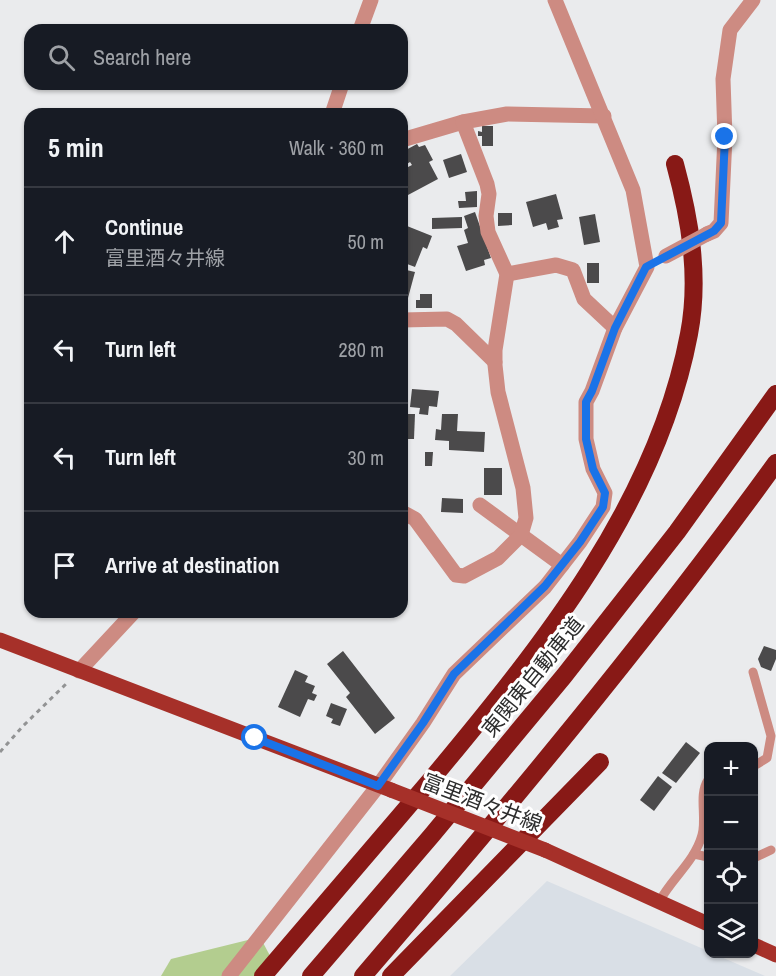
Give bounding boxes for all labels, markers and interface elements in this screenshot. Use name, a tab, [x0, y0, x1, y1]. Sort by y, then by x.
search box	[24, 24, 408, 90]
icon: search	[45, 41, 78, 74]
text: Search here	[93, 42, 191, 72]
route end	[711, 123, 737, 149]
text: 5 min	[48, 130, 104, 165]
text: Walk · 360 m	[289, 134, 384, 161]
text: Continue	[105, 212, 183, 242]
icon: ahead	[48, 225, 81, 258]
text: 50 m	[348, 228, 384, 255]
text: 富里酒々井線	[105, 244, 225, 271]
icon: left	[48, 333, 81, 366]
text: Turn left	[105, 334, 176, 364]
text: 280 m	[338, 336, 384, 363]
icon: left	[48, 441, 81, 474]
text: Turn left	[105, 442, 176, 472]
text: 30 m	[348, 444, 384, 471]
icon: arrive	[48, 549, 81, 582]
text: Arrive at destination	[105, 550, 279, 580]
street label: 東関東自動車道	[475, 610, 590, 743]
route start	[241, 724, 267, 750]
map controls	[704, 742, 758, 958]
button: +	[704, 742, 758, 796]
street label: 富里酒々井線	[418, 766, 546, 839]
button: −	[704, 796, 758, 850]
button: locate	[704, 850, 758, 904]
button: layers	[704, 904, 758, 958]

